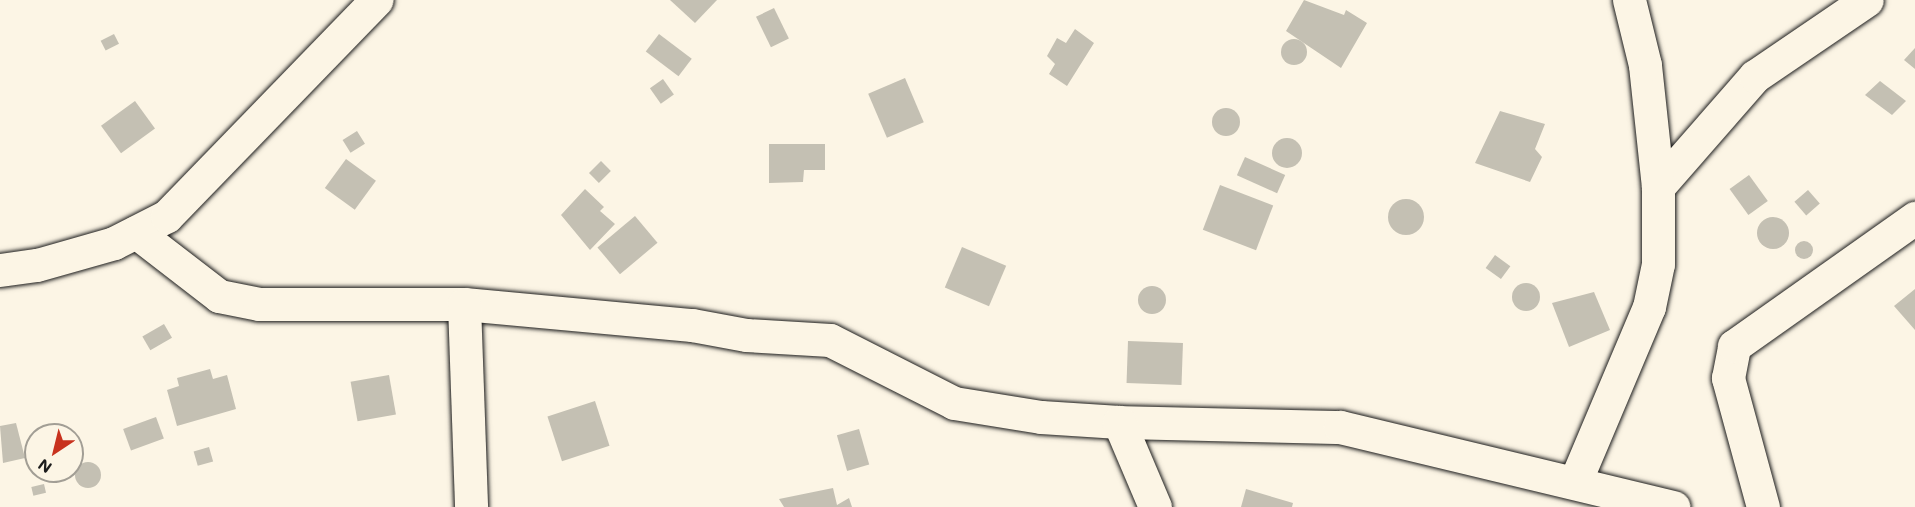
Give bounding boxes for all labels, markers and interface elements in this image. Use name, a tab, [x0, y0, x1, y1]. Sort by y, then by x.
north arrow	[24, 423, 84, 483]
text: N	[34, 454, 56, 479]

